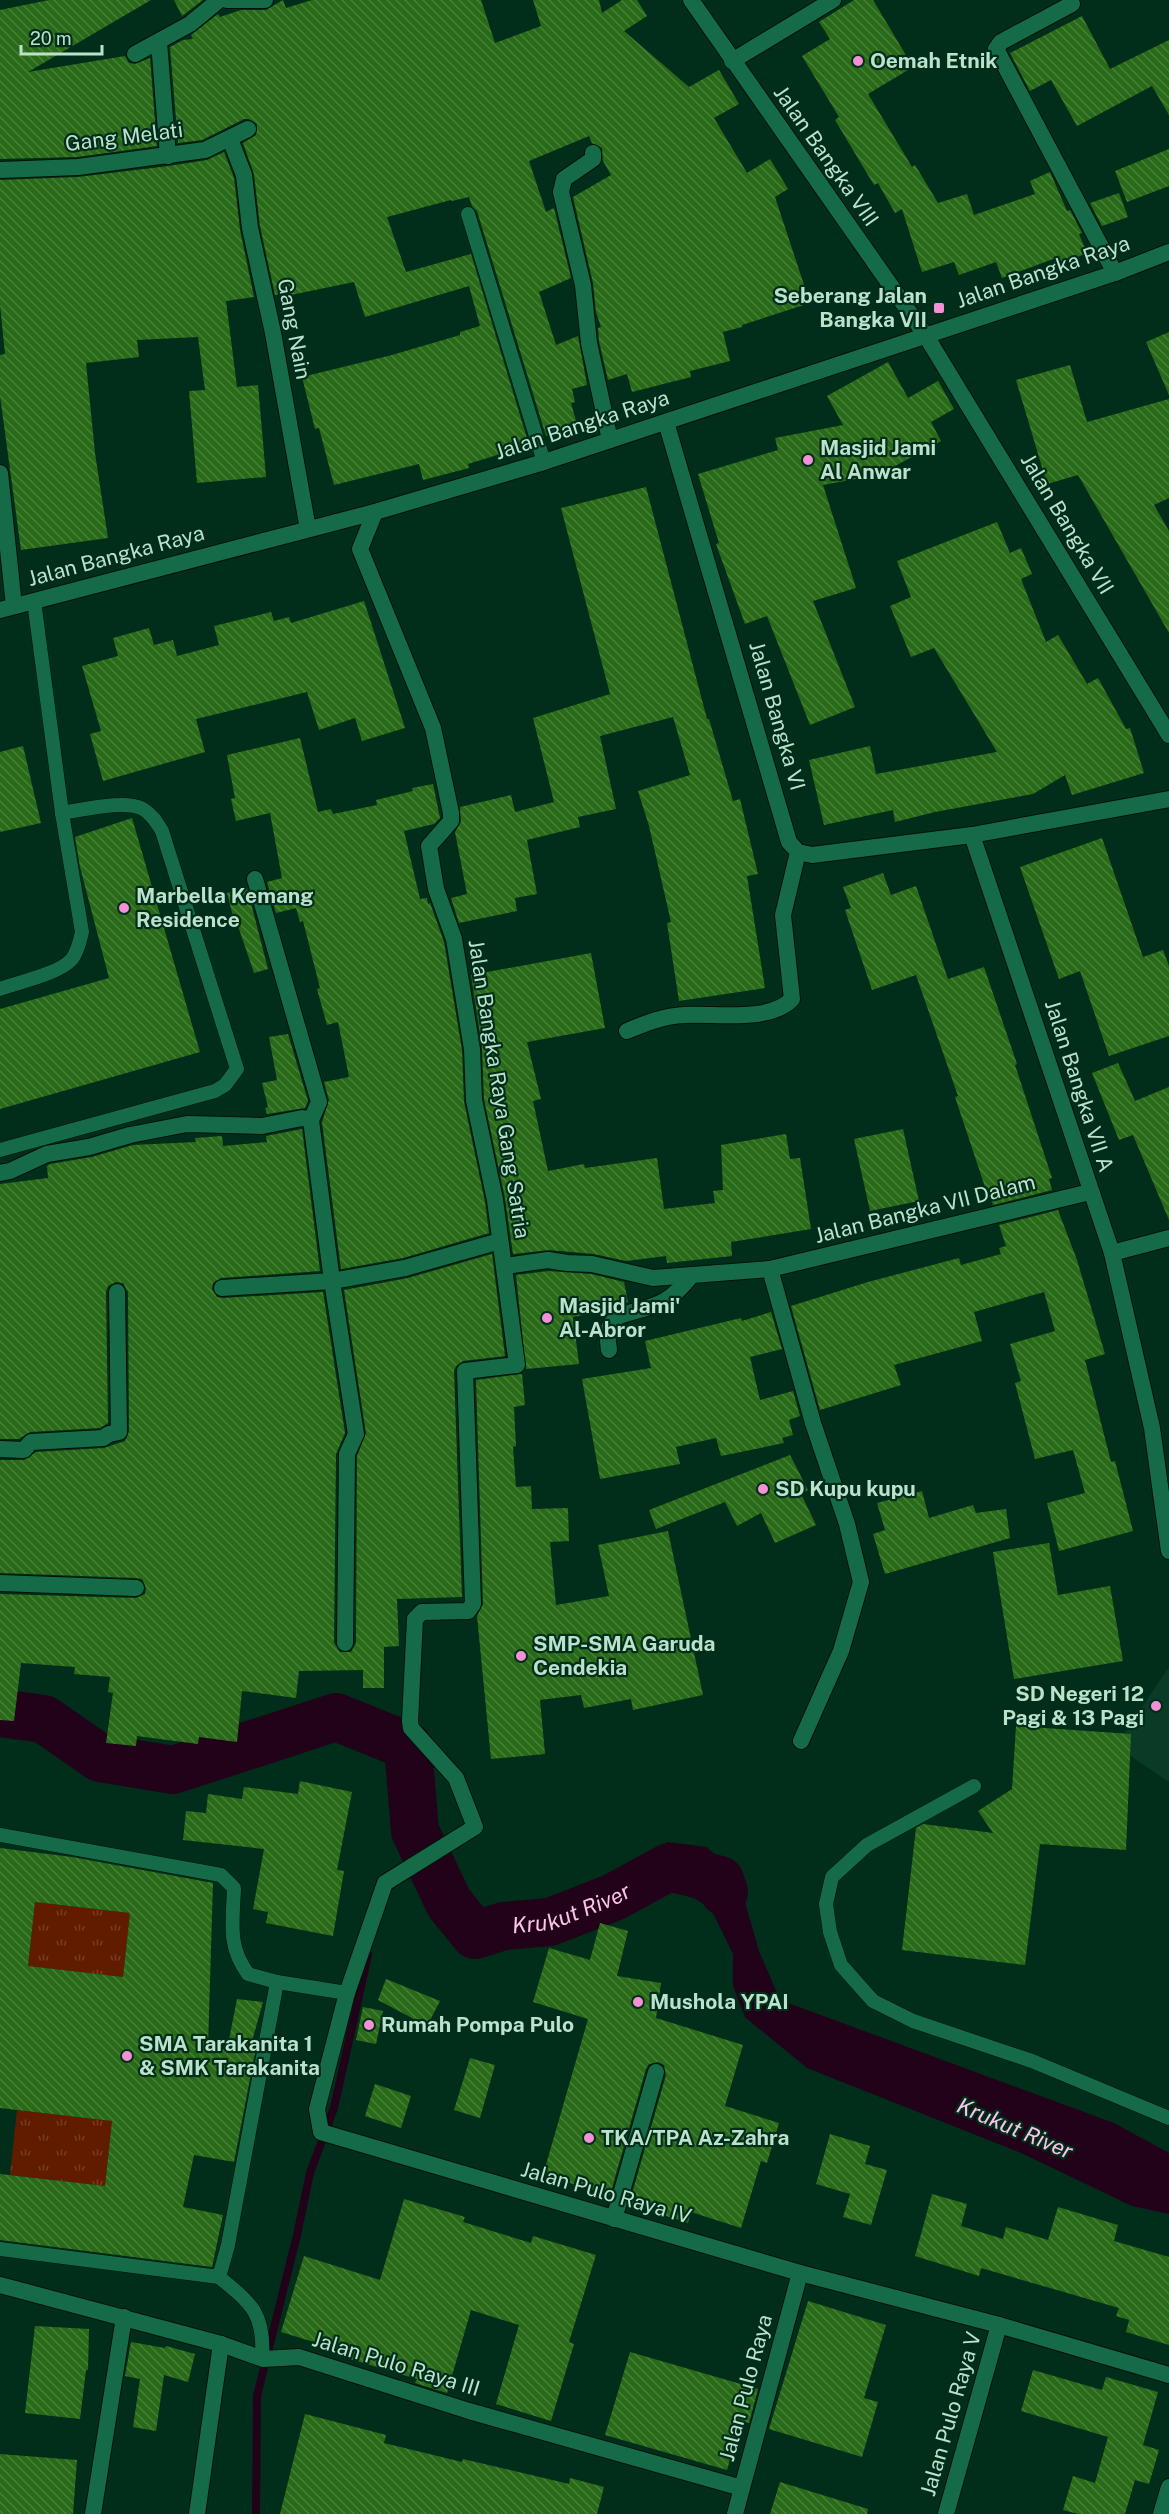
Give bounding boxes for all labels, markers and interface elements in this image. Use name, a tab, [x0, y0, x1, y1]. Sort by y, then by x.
scale bar	[21, 18, 102, 56]
text: 20 m	[30, 28, 72, 49]
place label: Oemah Etnik	[870, 48, 998, 73]
marker: Oemah Etnik	[851, 54, 865, 68]
street label: Jalan Bangka VIII	[769, 81, 884, 231]
street label: Gang Melati	[64, 117, 184, 156]
street label: Jalan Bangka Raya	[953, 230, 1133, 313]
street label: Gang Nain	[272, 276, 317, 381]
place label: Seberang Jalan Bangka VII	[773, 283, 927, 332]
marker: Seberang Jalan Bangka VII	[932, 301, 946, 315]
street label: Jalan Bangka Raya	[492, 385, 672, 465]
place label: Masjid Jami Al Anwar	[820, 435, 936, 484]
street label: Jalan Bangka VII	[1016, 449, 1119, 599]
marker: Masjid Jami Al Anwar	[801, 453, 815, 467]
street label: Jalan Bangka Raya	[25, 520, 207, 591]
street label: Jalan Bangka VI	[744, 639, 811, 793]
place label: Marbella Kemang Residence	[136, 883, 313, 932]
marker: Marbella Kemang Residence	[117, 901, 131, 915]
street label: Jalan Bangka Raya Gang Satria	[463, 938, 536, 1240]
street label: Jalan Bangka VII A	[1040, 997, 1119, 1175]
street label: Jalan Bangka VII Dalam	[812, 1169, 1038, 1248]
place label: Masjid Jami' Al-Abror	[559, 1293, 680, 1342]
marker: Masjid Jami' Al-Abror	[540, 1311, 554, 1325]
place label: SD Kupu kupu	[775, 1476, 916, 1501]
marker: SD Kupu kupu	[756, 1482, 770, 1496]
place label: SMP-SMA Garuda Cendekia	[533, 1631, 715, 1680]
marker: SMP-SMA Garuda Cendekia	[514, 1649, 528, 1663]
place label: SD Negeri 12 Pagi & 13 Pagi	[1002, 1681, 1144, 1730]
marker: SD Negeri 12 Pagi & 13 Pagi	[1149, 1699, 1163, 1713]
water label: Krukut River	[511, 1877, 635, 1938]
place label: Mushola YPAI	[650, 1989, 789, 2014]
marker: Mushola YPAI	[631, 1995, 645, 2009]
place label: Rumah Pompa Pulo	[381, 2012, 574, 2037]
marker: Rumah Pompa Pulo	[362, 2018, 376, 2032]
place label: SMA Tarakanita 1 & SMK Tarakanita	[139, 2031, 320, 2080]
marker: SMA Tarakanita 1 & SMK Tarakanita	[120, 2049, 134, 2063]
water label: Krukut River	[953, 2092, 1077, 2164]
place label: TKA/TPA Az-Zahra	[601, 2125, 789, 2150]
marker: TKA/TPA Az-Zahra	[582, 2131, 596, 2145]
street label: Jalan Pulo Raya IV	[518, 2156, 694, 2229]
street label: Jalan Pulo Raya	[714, 2312, 777, 2464]
street label: Jalan Pulo Raya III	[309, 2326, 483, 2401]
street label: Jalan Pulo Raya V	[915, 2329, 986, 2499]

